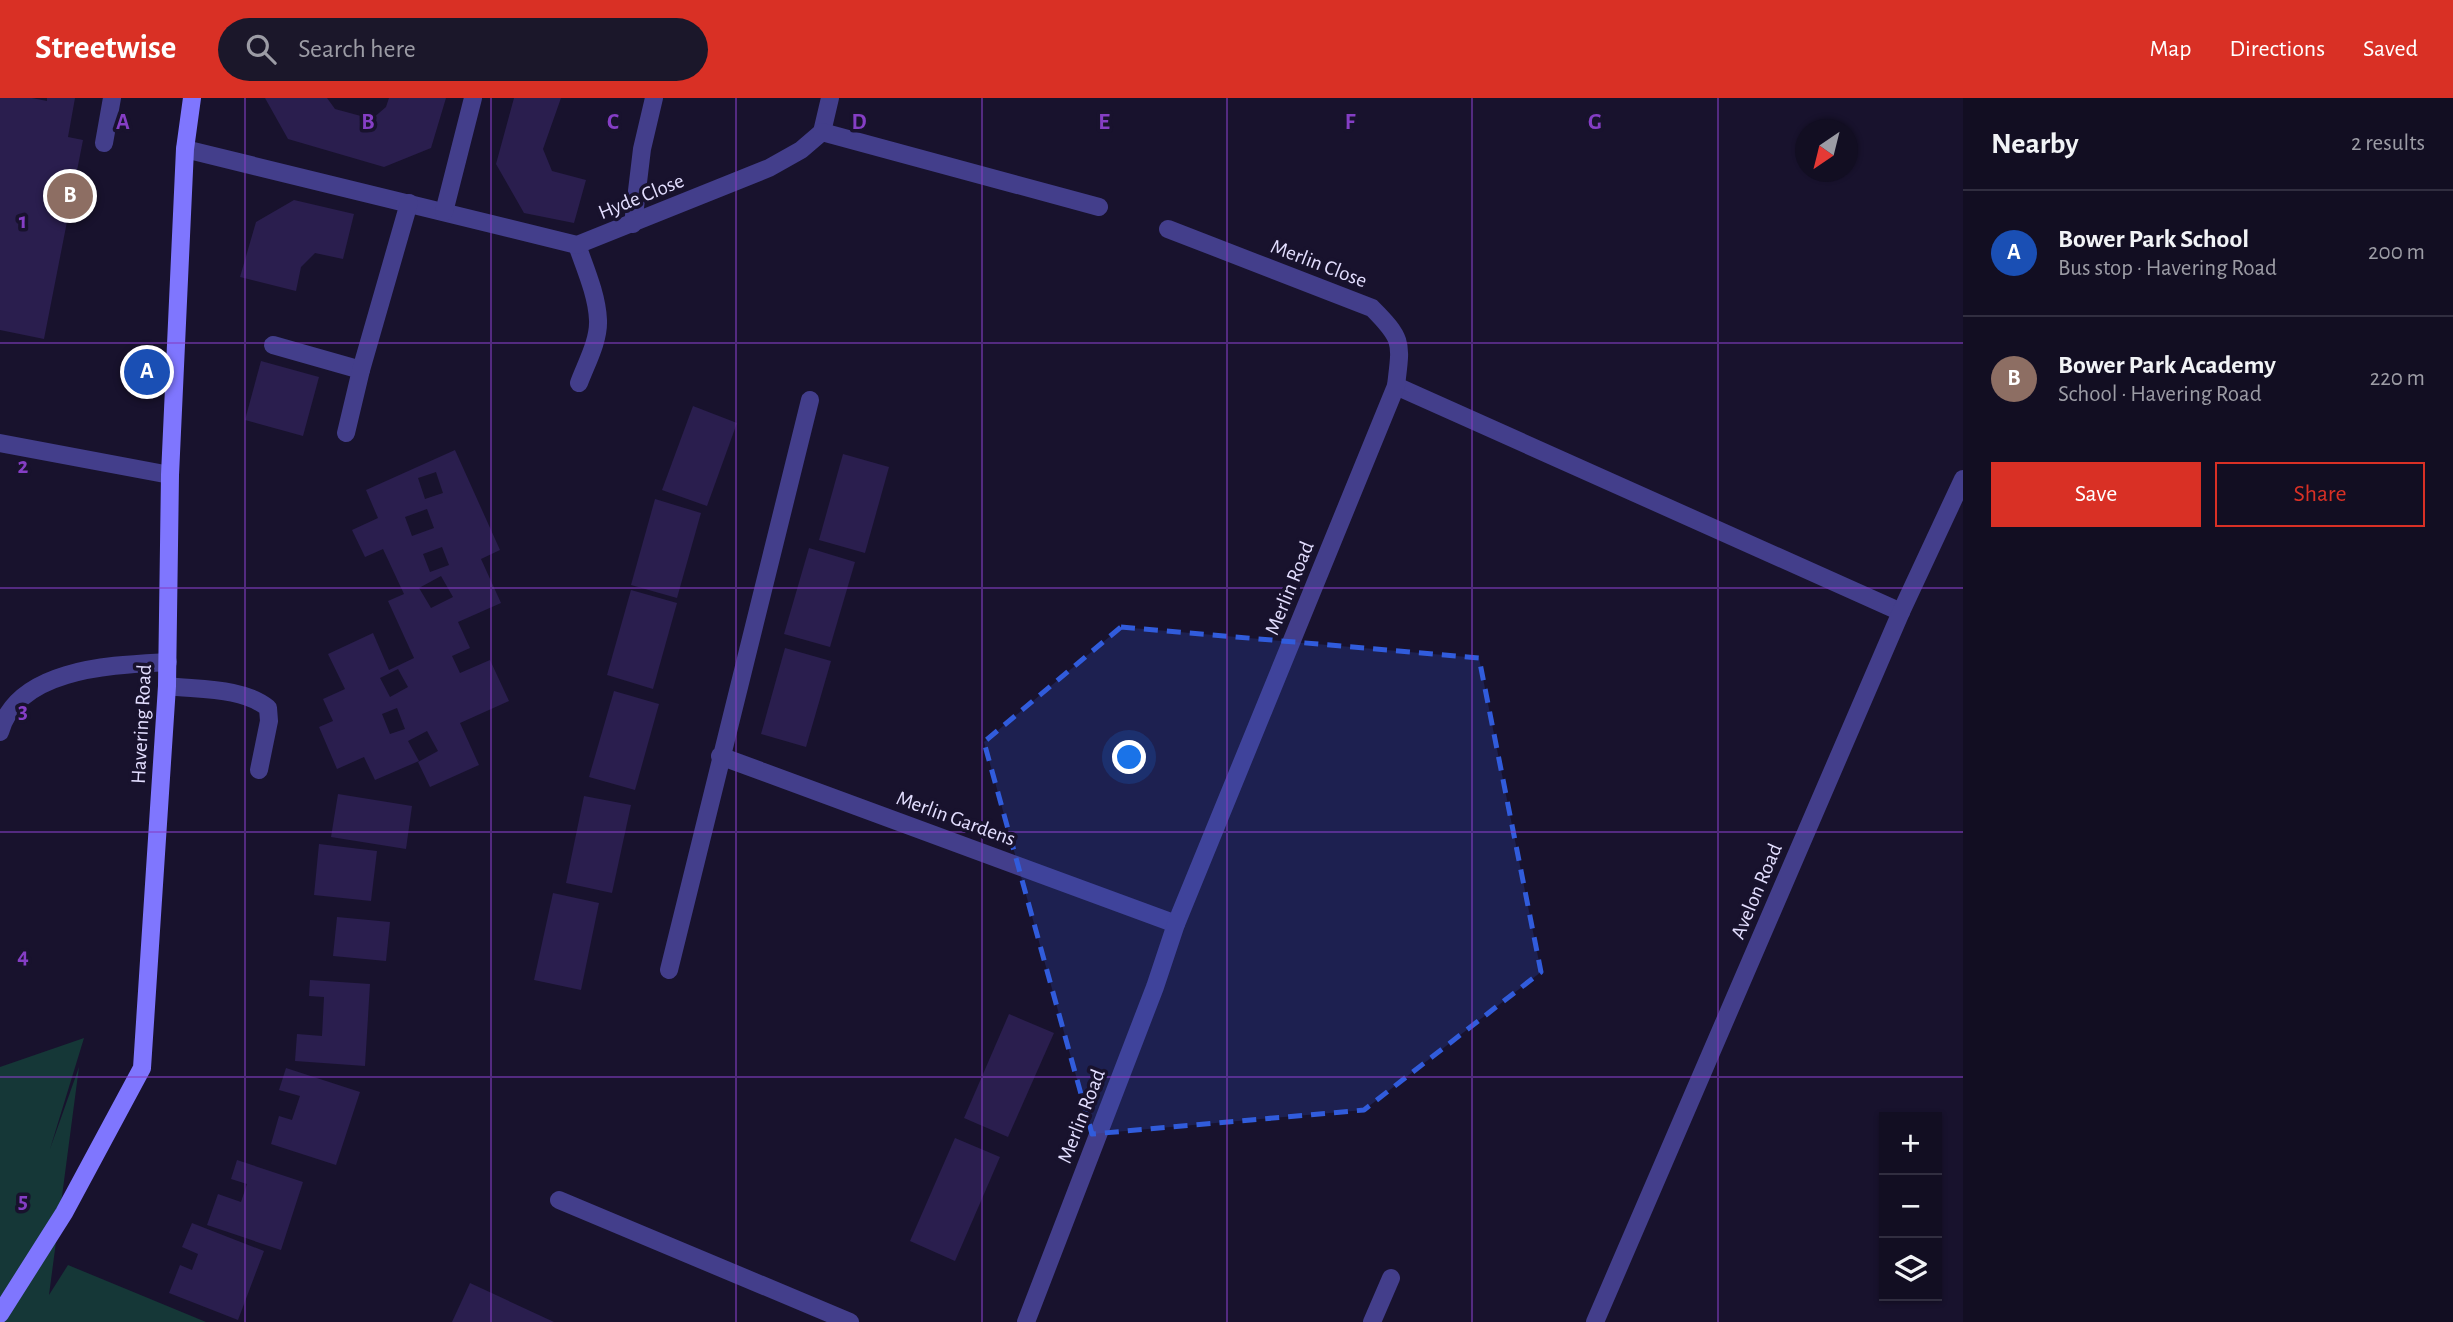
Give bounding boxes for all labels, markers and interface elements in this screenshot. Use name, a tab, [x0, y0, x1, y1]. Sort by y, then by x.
search box	[218, 18, 708, 81]
icon: search	[242, 30, 280, 68]
text: Streetwise	[35, 32, 176, 65]
text: Search here	[298, 36, 416, 62]
text: Map	[2149, 37, 2191, 61]
text: Directions	[2229, 37, 2325, 61]
text: Saved	[2363, 37, 2418, 61]
text: A	[116, 111, 130, 134]
text: B	[361, 111, 375, 134]
text: C	[607, 111, 619, 134]
text: D	[851, 111, 867, 134]
text: E	[1098, 111, 1110, 134]
text: F	[1345, 111, 1356, 134]
text: G	[1588, 111, 1602, 134]
north arrow	[1795, 119, 1858, 182]
text: Nearby	[1991, 129, 2079, 159]
text: 2 results	[2351, 132, 2425, 155]
pin: B	[47, 170, 93, 222]
street label: Hyde Close	[595, 170, 687, 223]
text: 1	[19, 210, 27, 233]
text: Bower Park School	[2058, 226, 2249, 252]
street label: Merlin Close	[1268, 236, 1370, 291]
text: A	[2007, 241, 2021, 264]
text: 200 m	[2368, 241, 2425, 264]
text: Bus stop · Havering Road	[2058, 257, 2277, 280]
pin: A	[124, 346, 170, 398]
text: Bower Park Academy	[2058, 352, 2276, 378]
text: B	[2007, 367, 2021, 390]
text: 220 m	[2370, 367, 2425, 390]
text: School · Havering Road	[2058, 383, 2262, 406]
text: 2	[18, 455, 29, 478]
button: Save	[1991, 462, 2201, 527]
button: Share	[2215, 462, 2425, 527]
street label: Merlin Road	[1261, 538, 1318, 638]
street label: Havering Road	[128, 664, 155, 784]
text: 3	[18, 700, 28, 723]
your location	[1112, 740, 1146, 774]
street label: Merlin Gardens	[893, 787, 1018, 850]
street label: Avelon Road	[1727, 840, 1786, 942]
text: 4	[17, 945, 29, 968]
street label: Merlin Road	[1054, 1066, 1109, 1166]
map controls	[1879, 1112, 1942, 1301]
button: +	[1879, 1112, 1942, 1175]
button: −	[1879, 1175, 1942, 1238]
text: 5	[18, 1190, 28, 1213]
button: layers	[1879, 1238, 1942, 1301]

